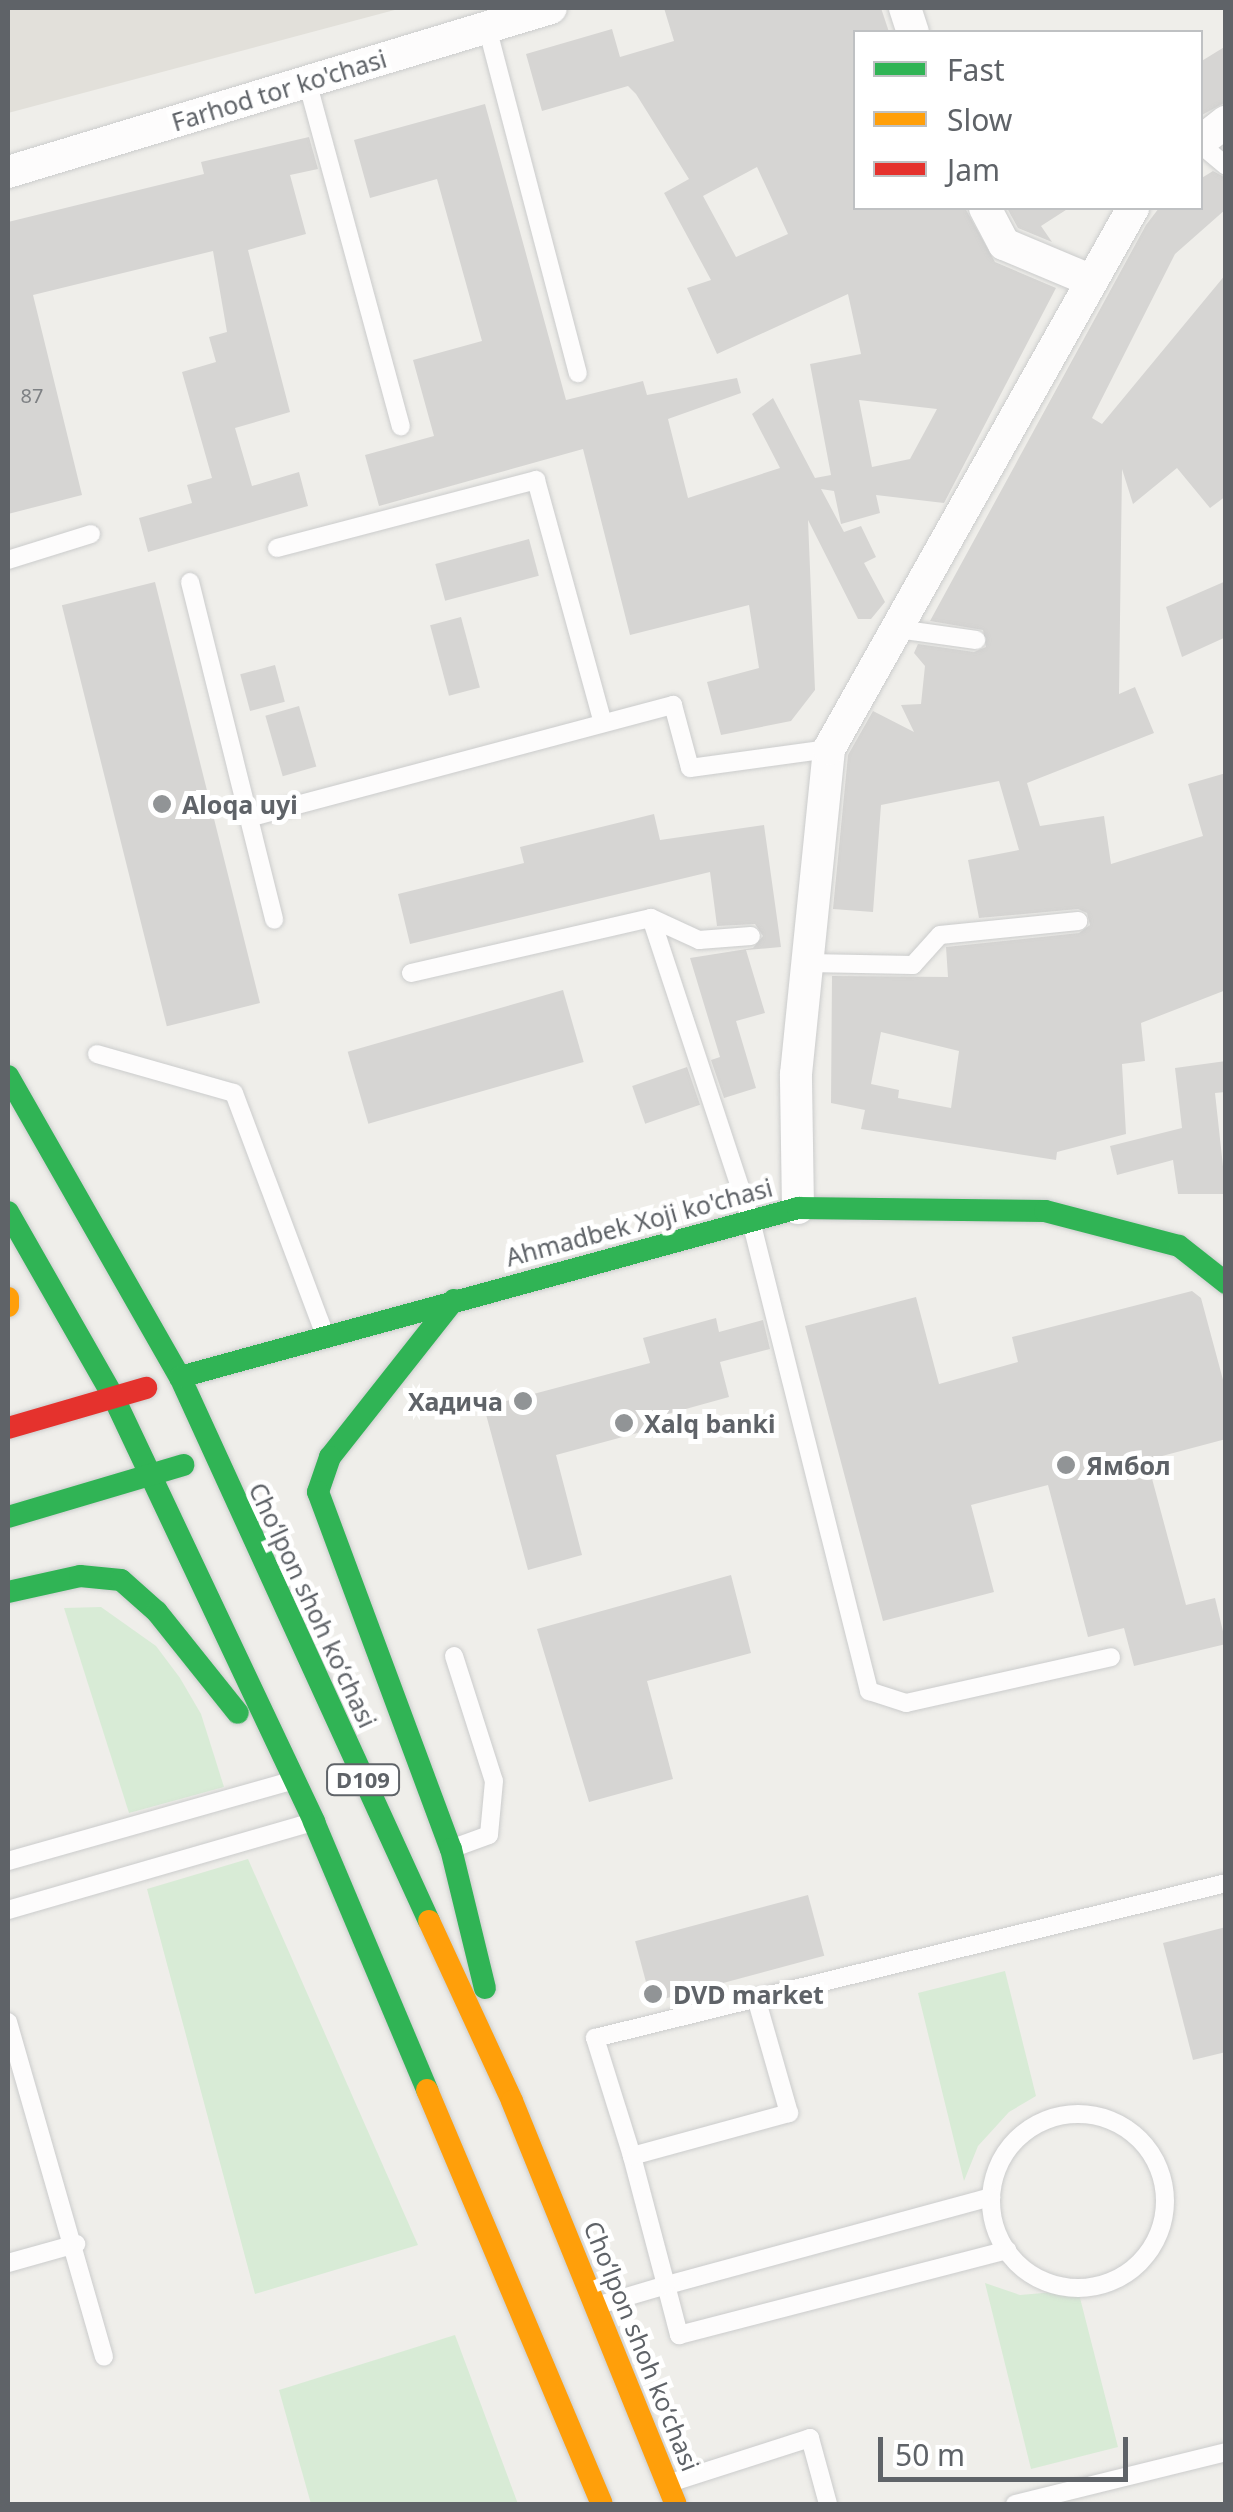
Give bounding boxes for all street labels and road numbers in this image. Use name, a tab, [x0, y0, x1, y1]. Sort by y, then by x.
street label: Farhod tor ko'chasi	[168, 43, 390, 137]
street label: Ahmadbek Xoji ko'chasi	[502, 1172, 776, 1272]
street label: Choʻlpon shoh koʻchasi	[243, 1478, 383, 1732]
road number: D109	[326, 1763, 400, 1797]
street label: Choʻlpon shoh koʻchasi	[578, 2217, 706, 2475]

